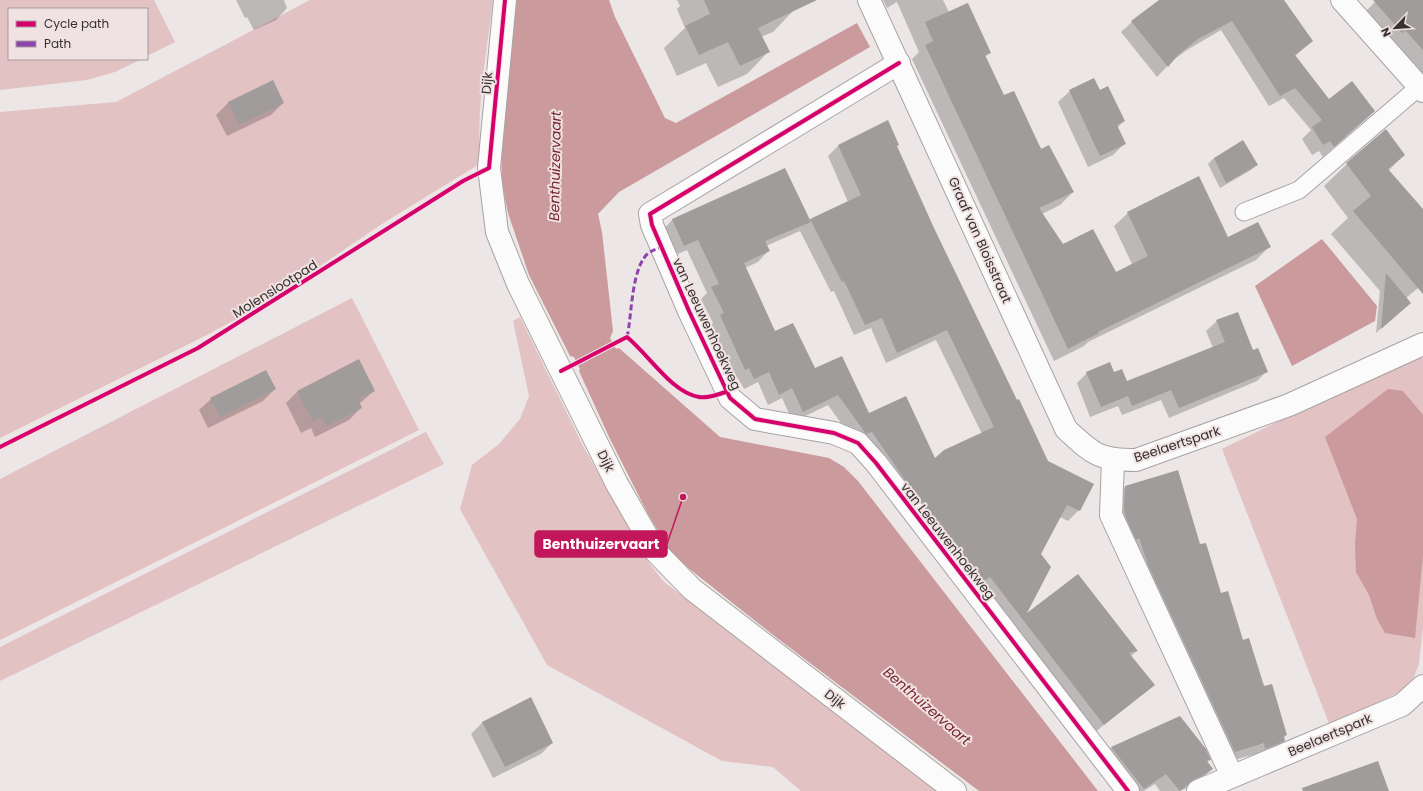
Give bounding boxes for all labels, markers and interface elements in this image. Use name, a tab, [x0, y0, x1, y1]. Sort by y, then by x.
legend	[8, 8, 148, 60]
north arrow	[1375, 8, 1415, 48]
text: Cycle path	[44, 15, 109, 32]
text: N	[1377, 25, 1395, 39]
text: Path	[44, 35, 71, 52]
street label: Dijk	[477, 71, 497, 95]
water label: Benthuizervaart	[544, 110, 566, 221]
street label: Graaf van Bloisstraat	[944, 174, 1017, 306]
street label: Molenslootpad	[229, 255, 321, 323]
street label: van Leeuwenhoekweg	[668, 255, 746, 393]
street label: Beelaertspark	[1131, 421, 1223, 467]
street label: Dijk	[593, 447, 620, 475]
street label: van Leeuwenhoekweg	[896, 478, 1000, 604]
callout: Benthuizervaart	[535, 531, 667, 557]
text: Benthuizervaart	[543, 534, 660, 554]
water label: Benthuizervaart	[879, 662, 976, 750]
street label: Dijk	[820, 685, 850, 714]
street label: Beelaertspark	[1285, 709, 1375, 761]

